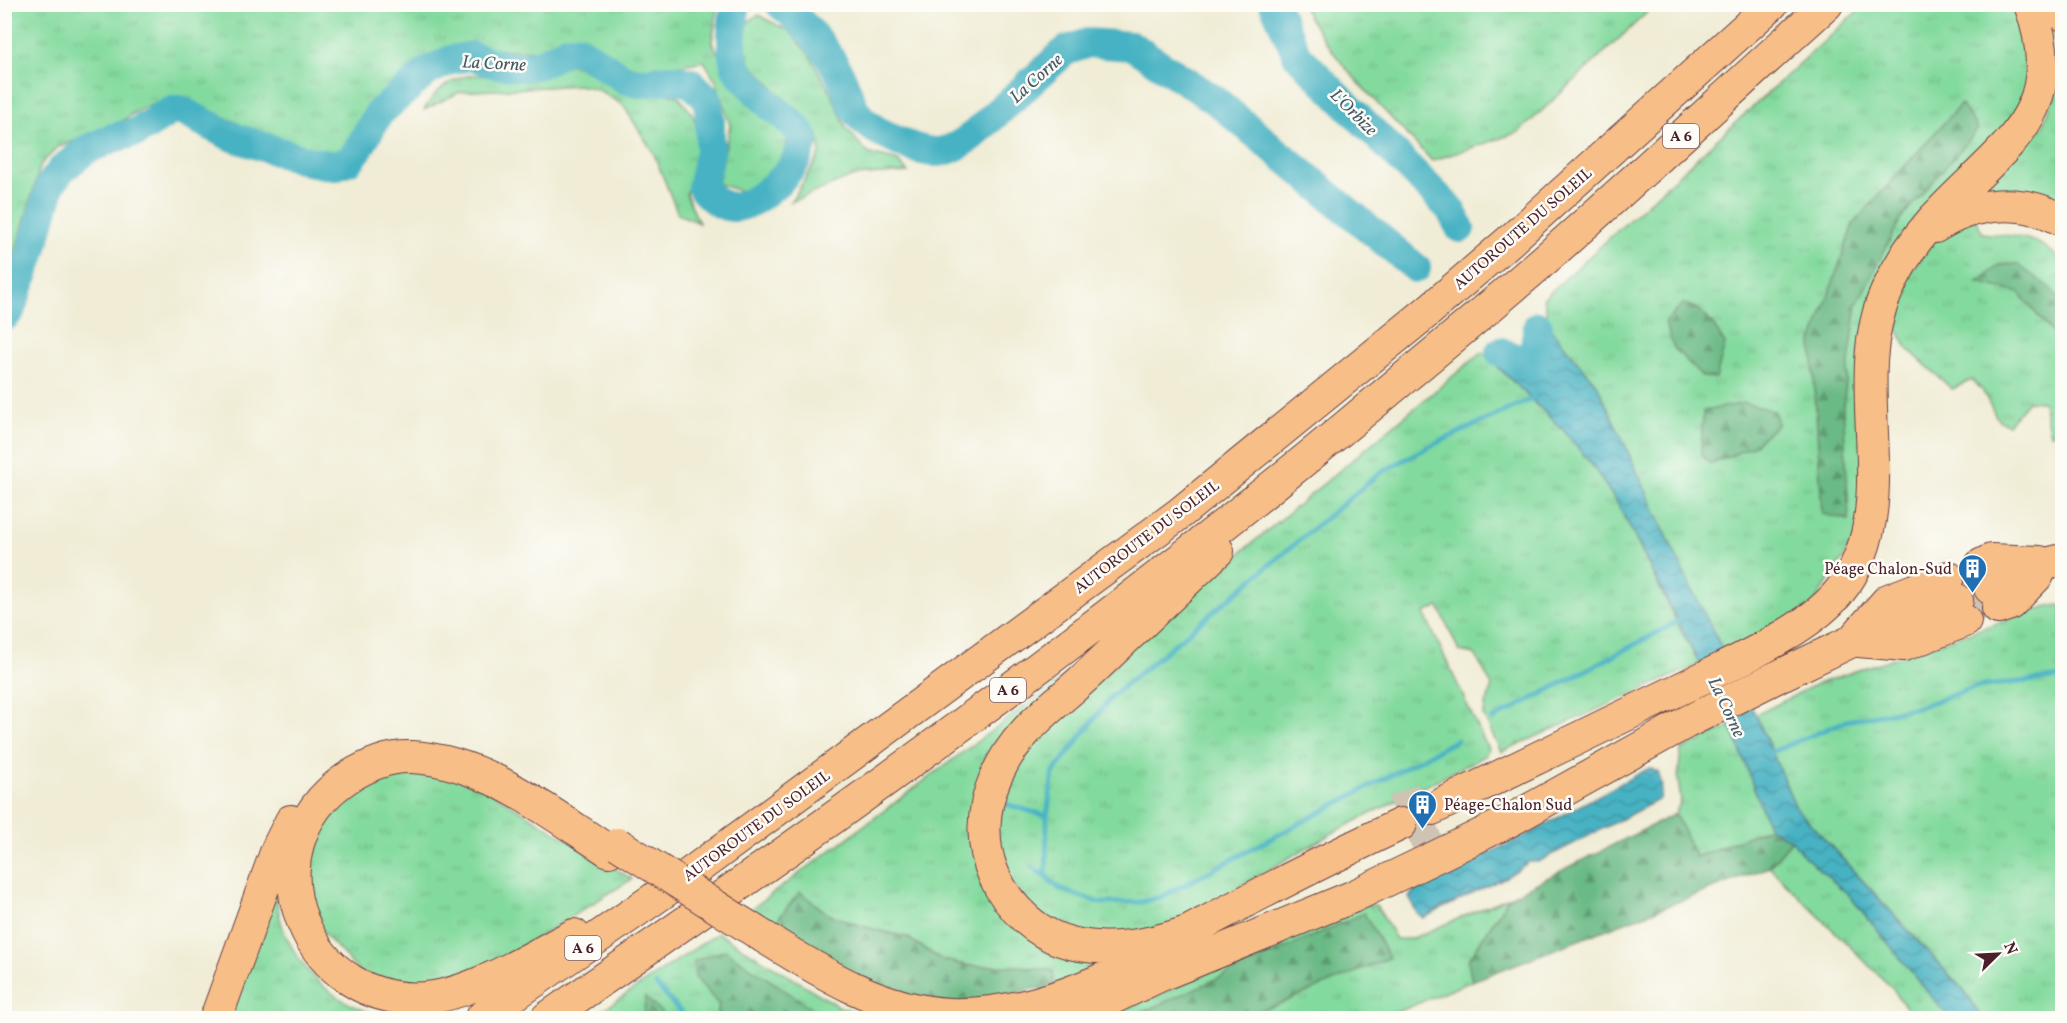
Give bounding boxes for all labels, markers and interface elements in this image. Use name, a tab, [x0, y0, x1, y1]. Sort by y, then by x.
water label: La Corne	[1005, 48, 1069, 110]
water label: La Corne	[461, 50, 527, 79]
water label: L'Orbize	[1324, 84, 1383, 143]
road number: A 6	[1663, 124, 1699, 148]
street label: AUTOROUTE DU SOLEIL	[1449, 163, 1597, 296]
street label: AUTOROUTE DU SOLEIL	[1070, 476, 1225, 600]
building icon: Péage Chalon-Sud	[1957, 552, 1989, 594]
place label: Péage Chalon-Sud	[1824, 559, 1952, 581]
water label: La Corne	[1701, 673, 1751, 742]
road number: A 6	[990, 678, 1026, 702]
street label: AUTOROUTE DU SOLEIL	[679, 766, 835, 888]
building icon: Péage-Chalon Sud	[1407, 788, 1439, 830]
place label: Péage-Chalon Sud	[1444, 795, 1572, 817]
north arrow	[1968, 924, 2028, 984]
road number: A 6	[565, 936, 601, 960]
text: N	[1997, 939, 2022, 959]

